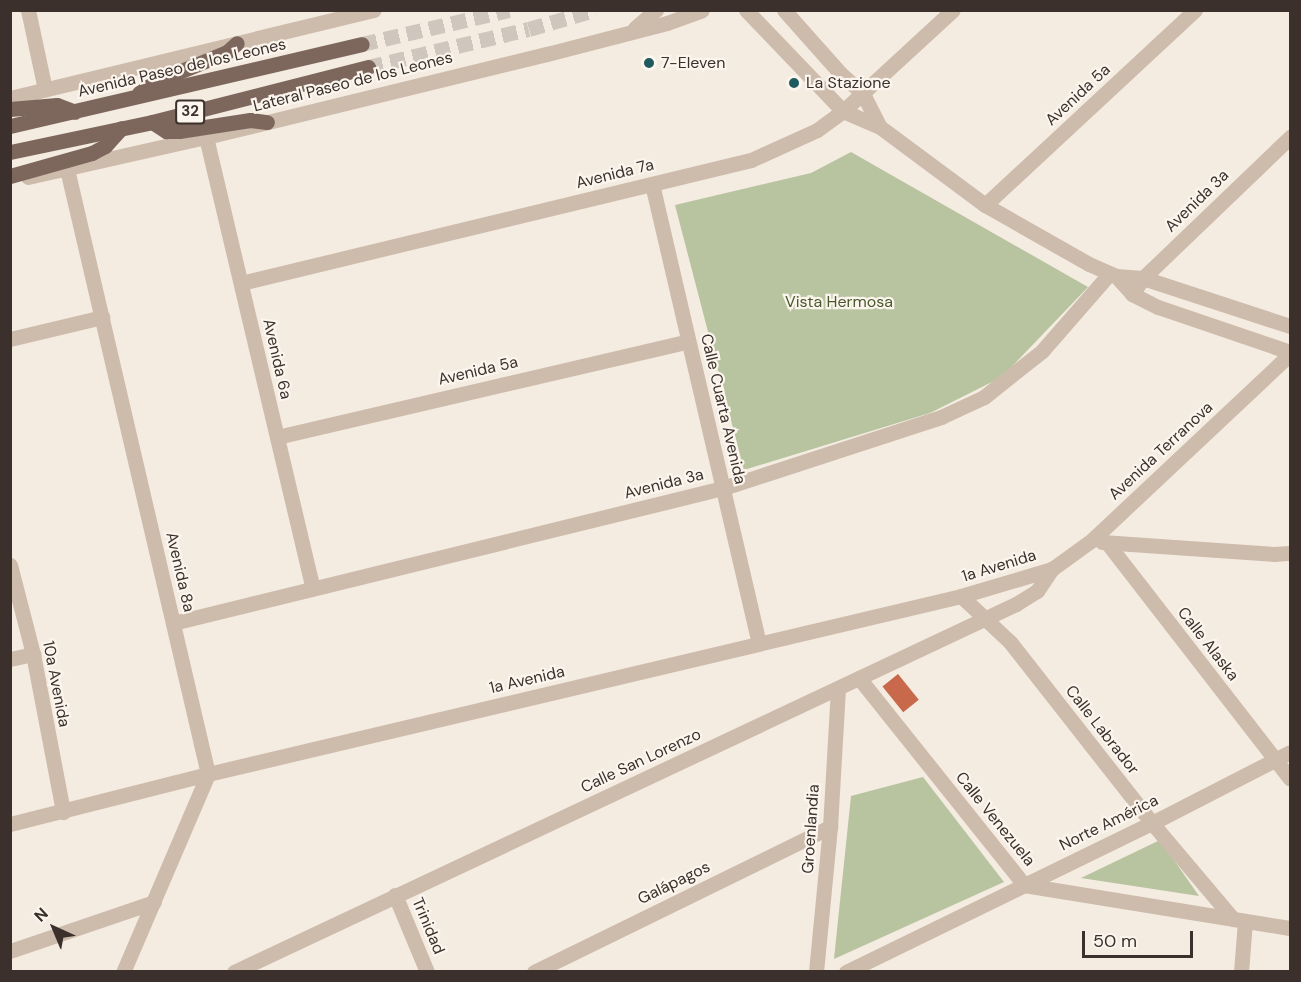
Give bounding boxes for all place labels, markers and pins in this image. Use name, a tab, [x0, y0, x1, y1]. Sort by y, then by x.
place label: 7-Eleven	[661, 53, 725, 73]
marker: 7-Eleven	[642, 56, 656, 70]
place label: La Stazione	[806, 73, 891, 93]
marker: La Stazione	[787, 76, 801, 90]

